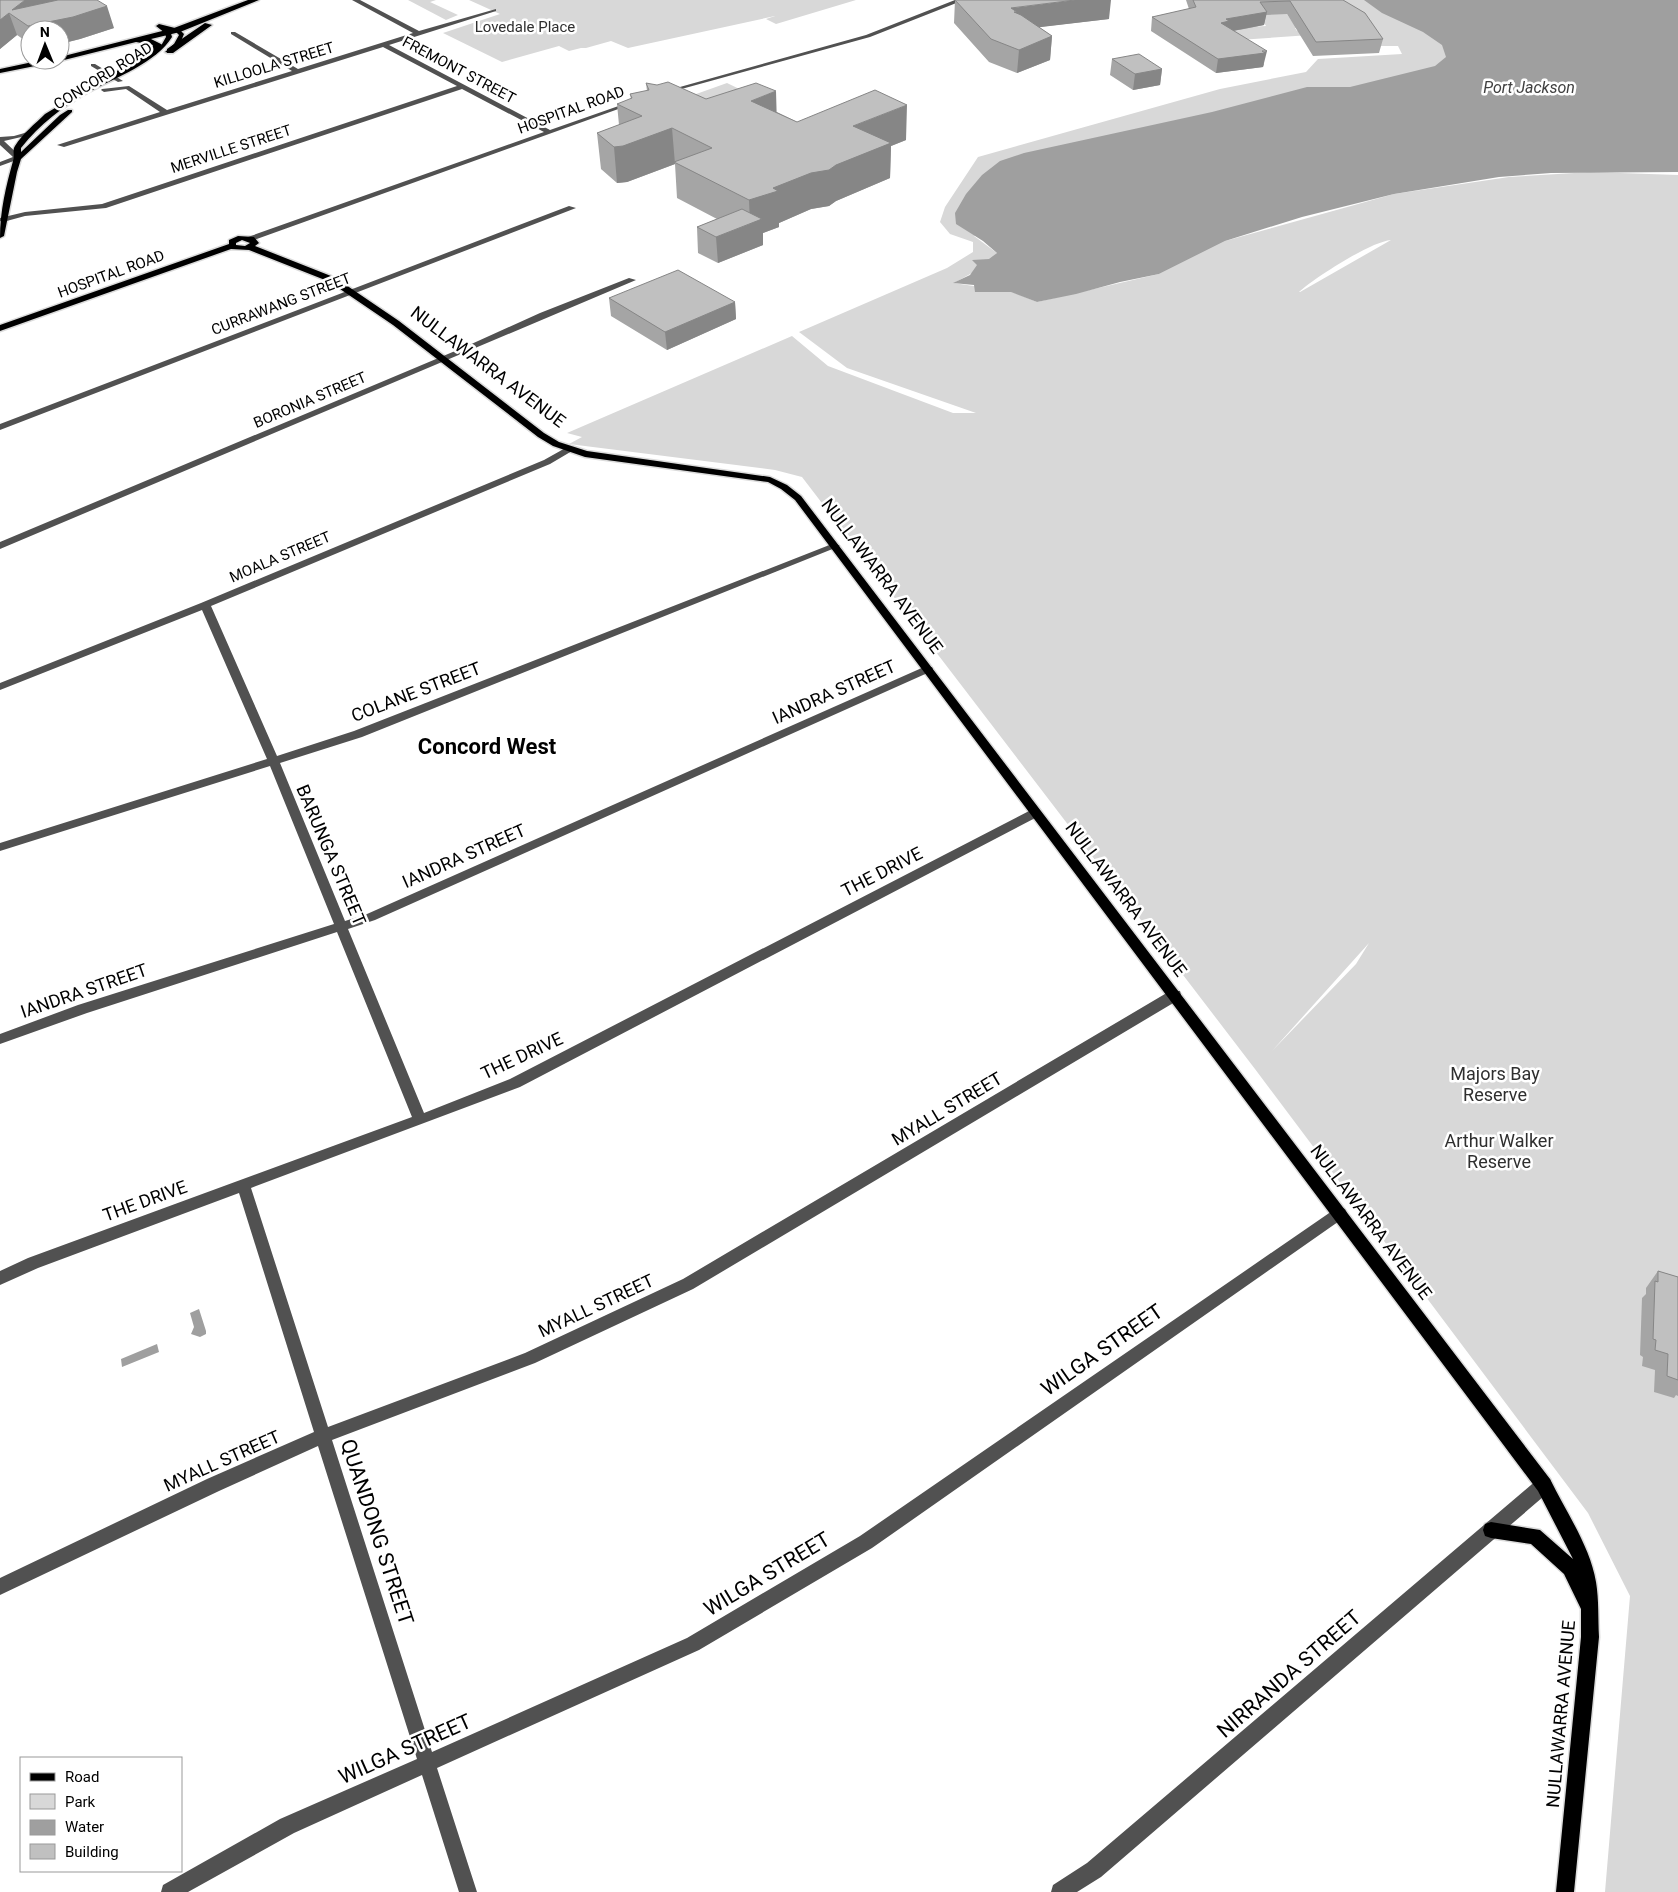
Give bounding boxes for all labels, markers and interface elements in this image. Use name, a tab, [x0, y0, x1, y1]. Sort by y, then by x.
park label: Lovedale Place	[475, 18, 575, 36]
north arrow	[20, 20, 70, 70]
text: N	[40, 24, 50, 40]
street label: FREMONT STREET	[399, 33, 519, 107]
street label: KILLOOLA STREET	[212, 38, 336, 92]
street label: CONCORD ROAD	[50, 39, 156, 113]
water label: Port Jackson	[1483, 78, 1575, 97]
street label: HOSPITAL ROAD	[515, 82, 627, 138]
street label: MERVILLE STREET	[168, 121, 294, 177]
street label: HOSPITAL ROAD	[55, 246, 167, 302]
street label: CURRAWANG STREET	[209, 269, 353, 339]
street label: NULLAWARRA AVENUE	[407, 302, 570, 432]
street label: BORONIA STREET	[251, 368, 369, 432]
street label: NULLAWARRA AVENUE	[817, 494, 947, 657]
street label: MOALA STREET	[227, 528, 333, 586]
street label: IANDRA STREET	[769, 655, 899, 728]
street label: COLANE STREET	[348, 657, 484, 726]
district label: Concord West	[418, 734, 557, 759]
street label: BARUNGA STREET	[292, 781, 371, 929]
street label: NULLAWARRA AVENUE	[1061, 817, 1191, 980]
street label: IANDRA STREET	[399, 819, 529, 892]
street label: THE DRIVE	[838, 842, 926, 901]
street label: IANDRA STREET	[18, 959, 150, 1022]
street label: THE DRIVE	[478, 1027, 566, 1084]
park label: Majors Bay Reserve	[1450, 1063, 1540, 1105]
street label: MYALL STREET	[888, 1067, 1006, 1150]
park label: Arthur Walker Reserve	[1444, 1130, 1554, 1172]
street label: NULLAWARRA AVENUE	[1306, 1140, 1436, 1303]
street label: THE DRIVE	[100, 1176, 190, 1225]
street label: MYALL STREET	[535, 1270, 657, 1341]
street label: WILGA STREET	[1037, 1299, 1168, 1401]
street label: MYALL STREET	[160, 1425, 283, 1496]
street label: QUANDONG STREET	[336, 1436, 418, 1628]
street label: WILGA STREET	[700, 1527, 835, 1621]
street label: NIRRANDA STREET	[1212, 1605, 1366, 1743]
street label: NULLAWARRA AVENUE	[1542, 1619, 1579, 1809]
street label: WILGA STREET	[335, 1709, 476, 1789]
legend	[20, 1757, 182, 1872]
text: Road	[65, 1768, 99, 1786]
text: Park	[65, 1793, 96, 1811]
text: Water	[65, 1818, 104, 1836]
text: Building	[65, 1843, 119, 1861]

